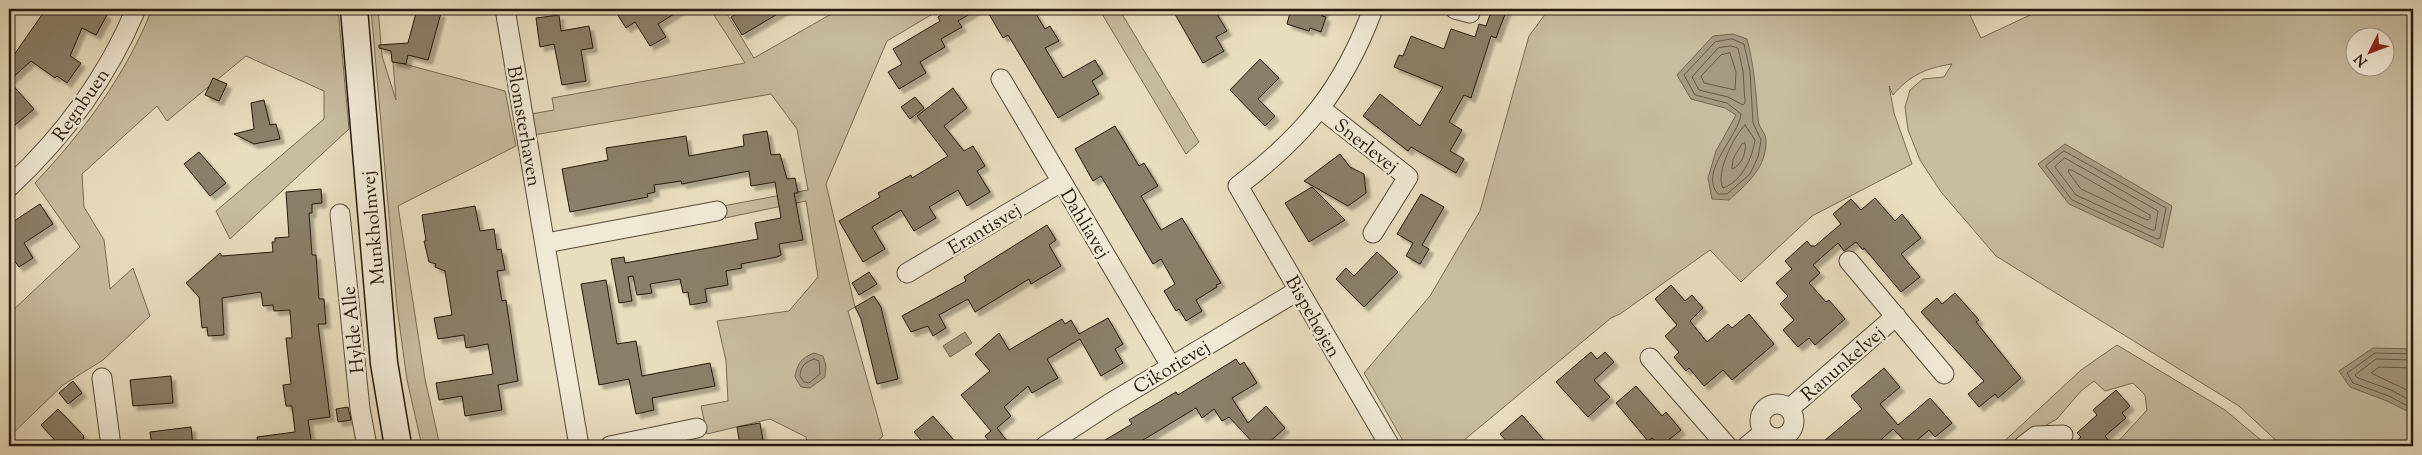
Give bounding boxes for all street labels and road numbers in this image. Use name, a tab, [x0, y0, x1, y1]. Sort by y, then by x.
street label: Regnbuen	[47, 63, 117, 147]
street label: Blomsterhaven	[499, 64, 546, 189]
street label: Snerlevej	[1327, 113, 1403, 181]
street label: Munkholmvej	[356, 169, 393, 286]
street label: Dahliavej	[1052, 184, 1115, 264]
street label: Erantisvej	[944, 198, 1027, 263]
street label: Bispehøjen	[1277, 271, 1346, 363]
street label: Hylde Alle	[336, 285, 372, 375]
street label: Ranunkelvej	[1796, 321, 1891, 409]
street label: Cikorievej	[1129, 335, 1216, 402]

